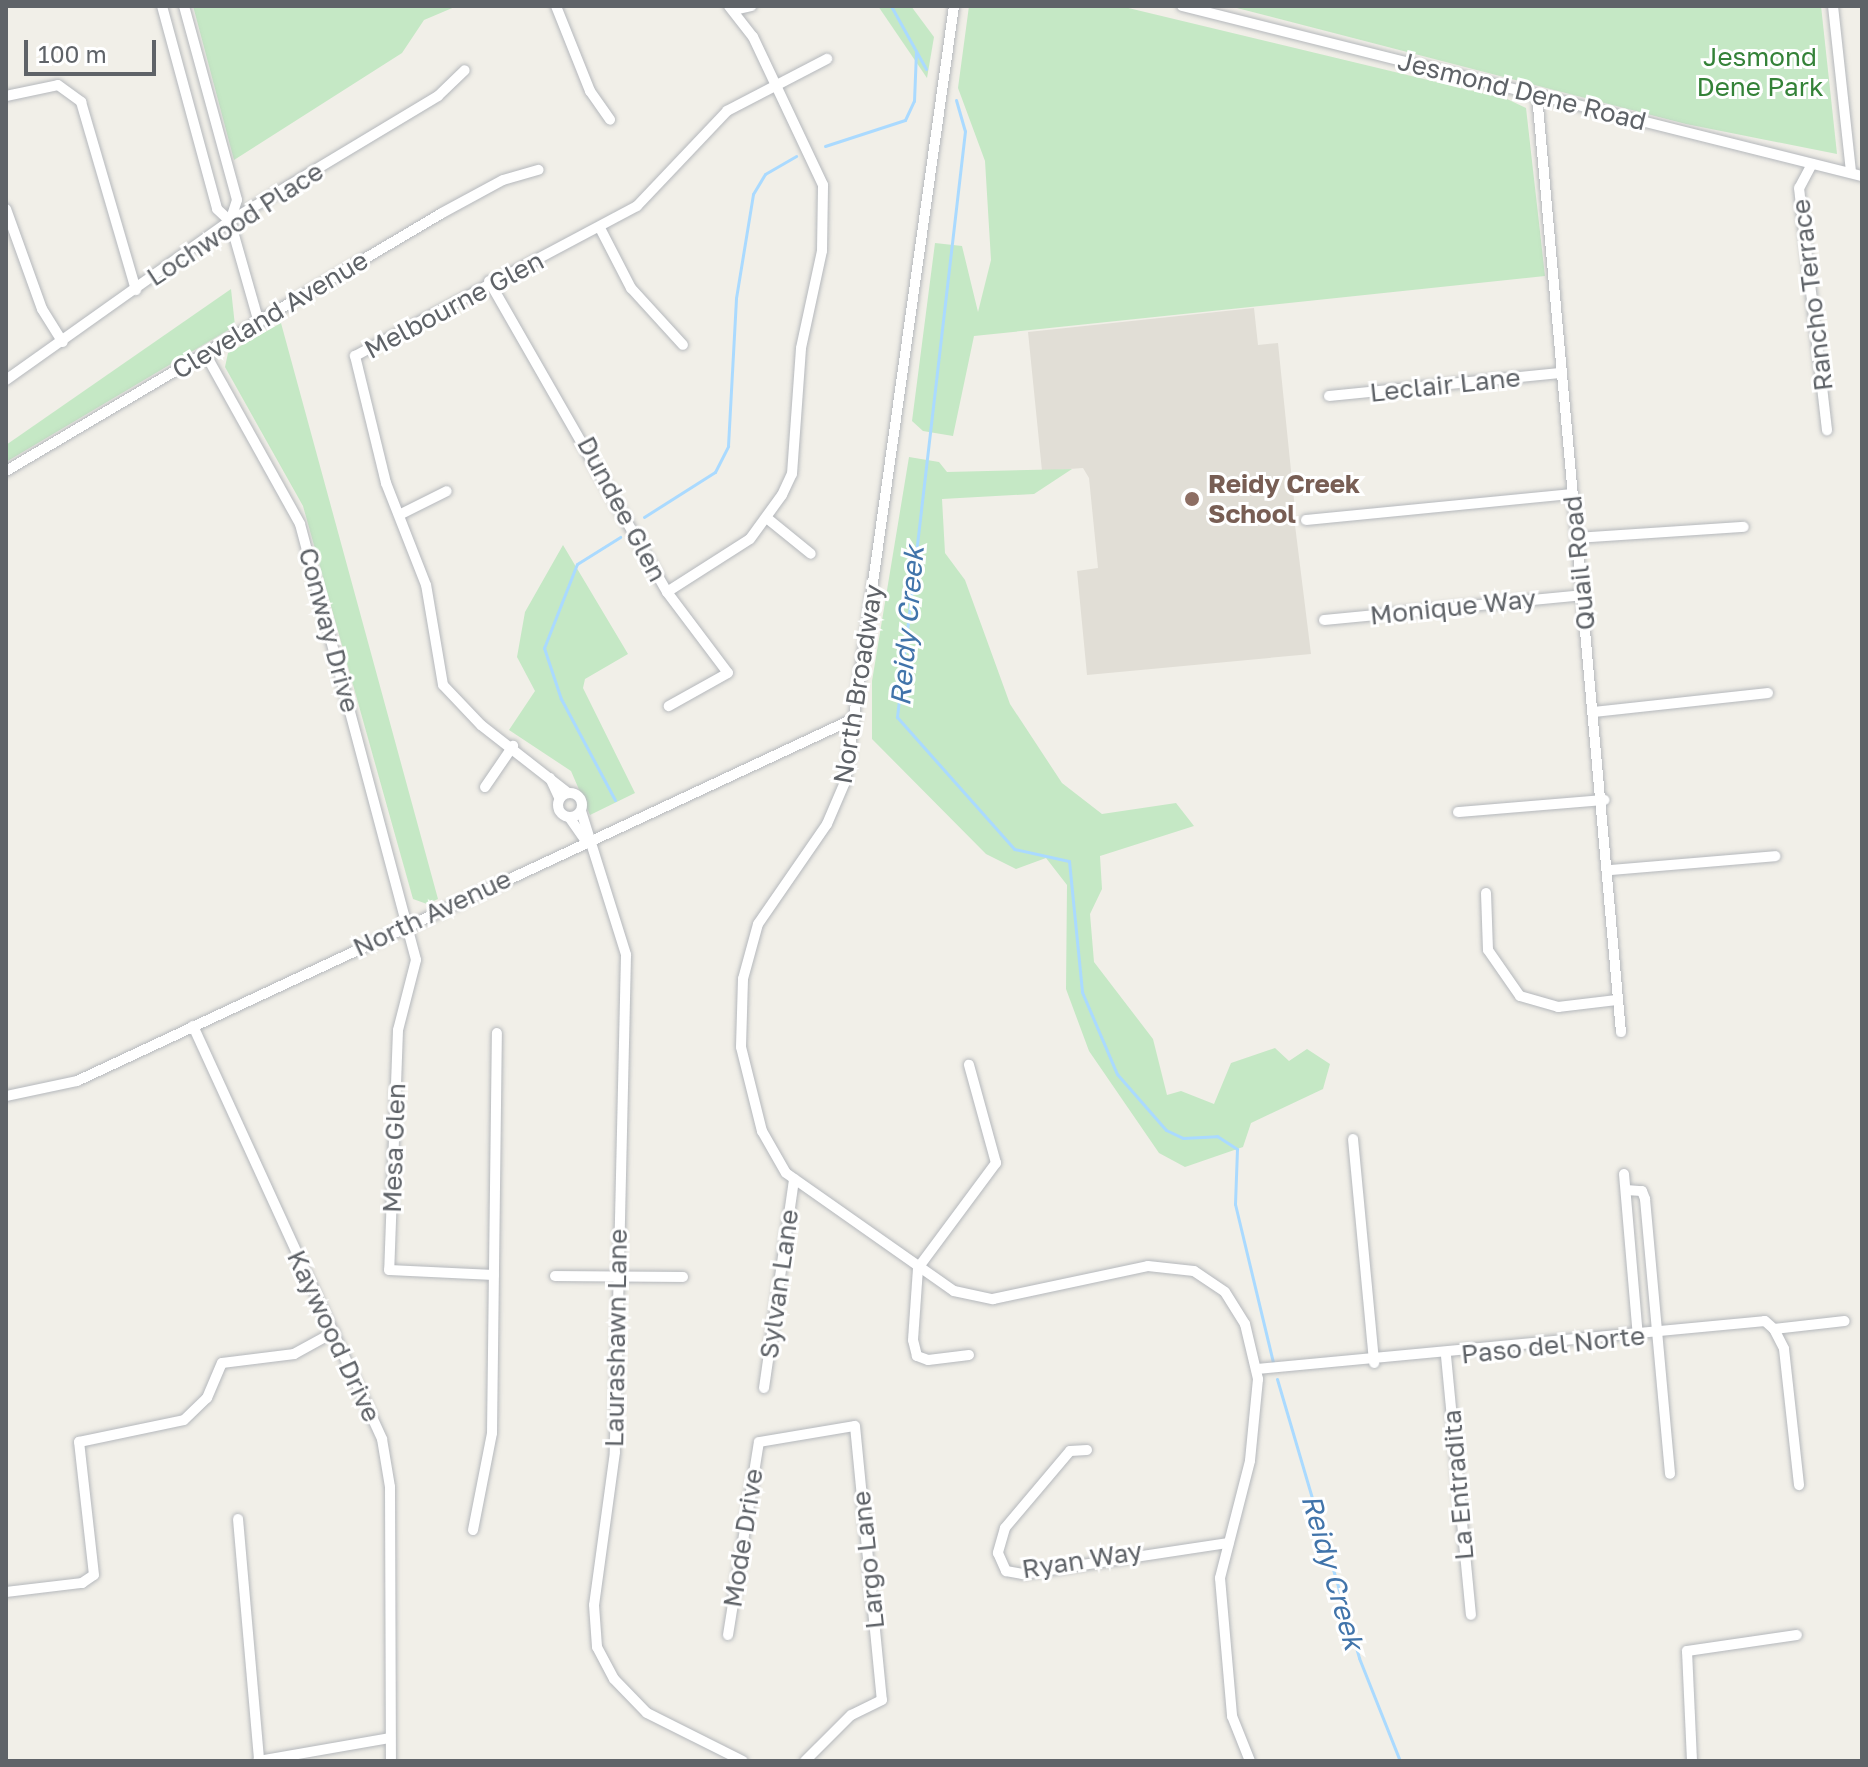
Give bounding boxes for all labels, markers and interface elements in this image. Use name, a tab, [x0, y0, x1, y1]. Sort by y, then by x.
scale bar	[28, 24, 160, 74]
text: 100 m	[38, 39, 107, 68]
park label: Jesmond Dene Park	[1696, 41, 1824, 102]
street label: Jesmond Dene Road	[1395, 45, 1649, 137]
street label: Lochwood Place	[141, 155, 329, 293]
street label: Rancho Terrace	[1785, 197, 1839, 393]
street label: Cleveland Avenue	[167, 244, 373, 386]
street label: Melbourne Glen	[359, 245, 549, 365]
street label: Leclair Lane	[1368, 362, 1522, 408]
street label: Dundee Glen	[571, 431, 673, 587]
place label: Reidy Creek School	[1208, 468, 1360, 530]
marker: Reidy Creek School	[1183, 490, 1201, 508]
street label: Quail Road	[1556, 494, 1602, 632]
street label: Conway Drive	[292, 544, 366, 716]
water label: Reidy Creek	[883, 545, 931, 707]
street label: North Broadway	[827, 582, 889, 786]
street label: Monique Way	[1368, 583, 1538, 631]
street label: North Avenue	[348, 863, 516, 963]
street label: Mesa Glen	[376, 1083, 412, 1213]
street label: Sylvan Lane	[753, 1207, 805, 1361]
street label: Laurashawn Lane	[598, 1228, 634, 1448]
street label: Kaywood Drive	[281, 1245, 387, 1427]
street label: Paso del Norte	[1460, 1320, 1646, 1370]
street label: La Entradita	[1436, 1408, 1480, 1562]
street label: Mode Drive	[717, 1466, 769, 1610]
street label: Largo Lane	[845, 1489, 891, 1631]
water label: Reidy Creek	[1295, 1490, 1371, 1654]
street label: Ryan Way	[1020, 1535, 1144, 1585]

